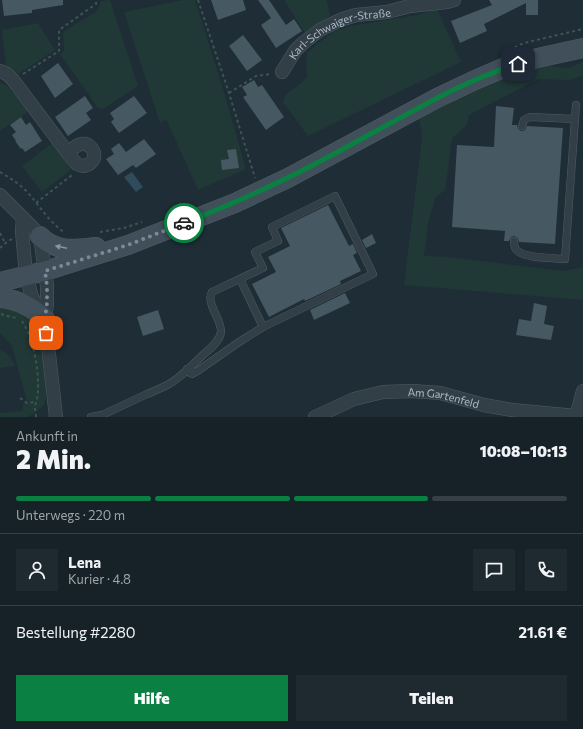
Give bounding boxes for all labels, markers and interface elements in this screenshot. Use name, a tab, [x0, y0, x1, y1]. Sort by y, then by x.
street label: Karl-Schwaiger-Straße	[285, 5, 392, 61]
pin	[501, 47, 535, 81]
icon: home	[507, 53, 529, 75]
courier	[164, 203, 204, 243]
icon: car	[173, 212, 195, 234]
one-way arrow	[55, 244, 67, 250]
pin	[29, 316, 63, 350]
icon: bag	[35, 322, 57, 344]
street label: Am Gartenfeld	[407, 384, 481, 410]
text: Ankunft in	[16, 428, 78, 444]
text: 10:08–10:13	[480, 442, 567, 460]
text: 2 Min.	[16, 443, 91, 474]
text: Unterwegs · 220 m	[16, 507, 125, 523]
button: person	[16, 549, 58, 591]
button: chat	[473, 549, 515, 591]
button: phone	[525, 549, 567, 591]
text: Lena	[68, 553, 101, 571]
text: Kurier · 4.8	[68, 571, 131, 587]
text: Bestellung #2280	[16, 623, 136, 641]
text: 21.61 €	[518, 623, 567, 641]
button: Hilfe	[16, 675, 288, 721]
button: Teilen	[296, 675, 567, 721]

